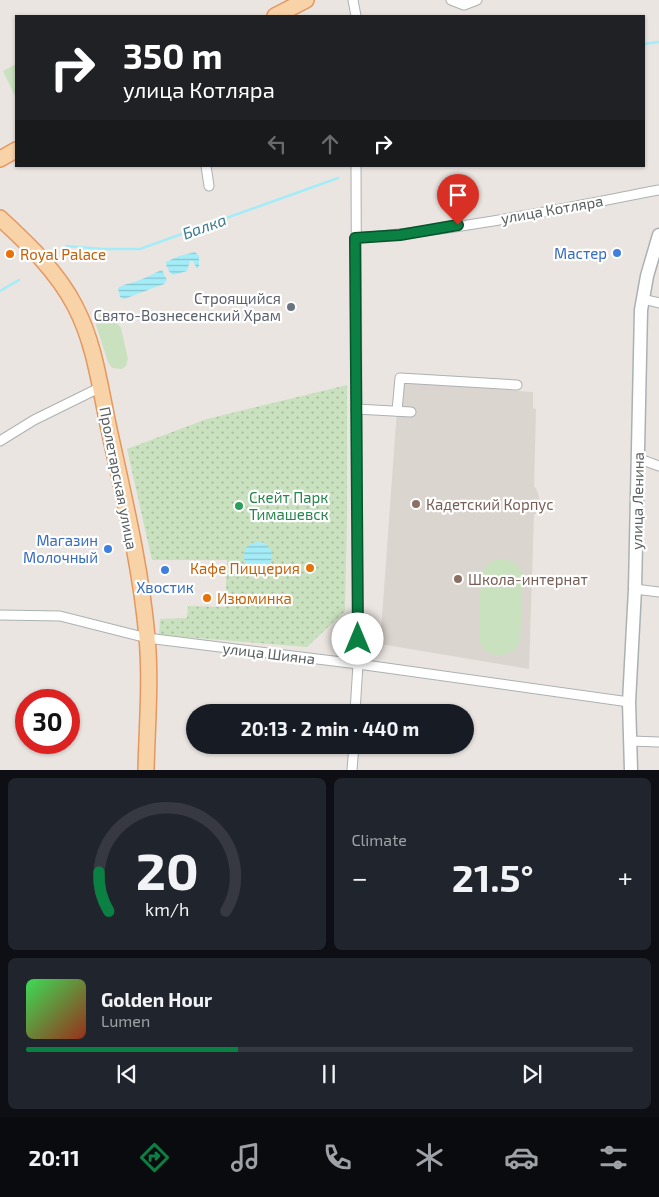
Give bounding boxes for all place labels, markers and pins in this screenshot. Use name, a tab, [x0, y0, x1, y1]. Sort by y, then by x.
pin	[437, 174, 479, 225]
place label: Мастер	[554, 244, 607, 262]
place label: Royal Palace	[20, 245, 106, 263]
marker: Мастер	[611, 247, 623, 259]
marker: Royal Palace	[4, 248, 16, 260]
place label: Строящийся Свято-Вознесенский Храм	[94, 289, 281, 324]
marker: Строящийся Свято-Вознесенский Храм	[285, 301, 297, 313]
place label: Скейт Парк Тимашевск	[249, 488, 329, 523]
place label: Кадетский Корпус	[426, 495, 554, 514]
marker: Кадетский Корпус	[410, 498, 422, 510]
marker: Скейт Парк Тимашевск	[233, 500, 245, 512]
place label: Магазин Молочный	[23, 531, 98, 566]
marker: Магазин Молочный	[102, 543, 114, 555]
place label: Кафе Пиццерия	[190, 559, 300, 577]
marker: Кафе Пиццерия	[304, 562, 316, 574]
marker: Хвостик	[159, 564, 171, 576]
place label: Школа-интернат	[468, 570, 588, 588]
marker: Школа-интернат	[452, 573, 464, 585]
place label: Хвостик	[136, 578, 194, 596]
place label: Изюминка	[217, 589, 292, 607]
marker: Изюминка	[201, 592, 213, 604]

